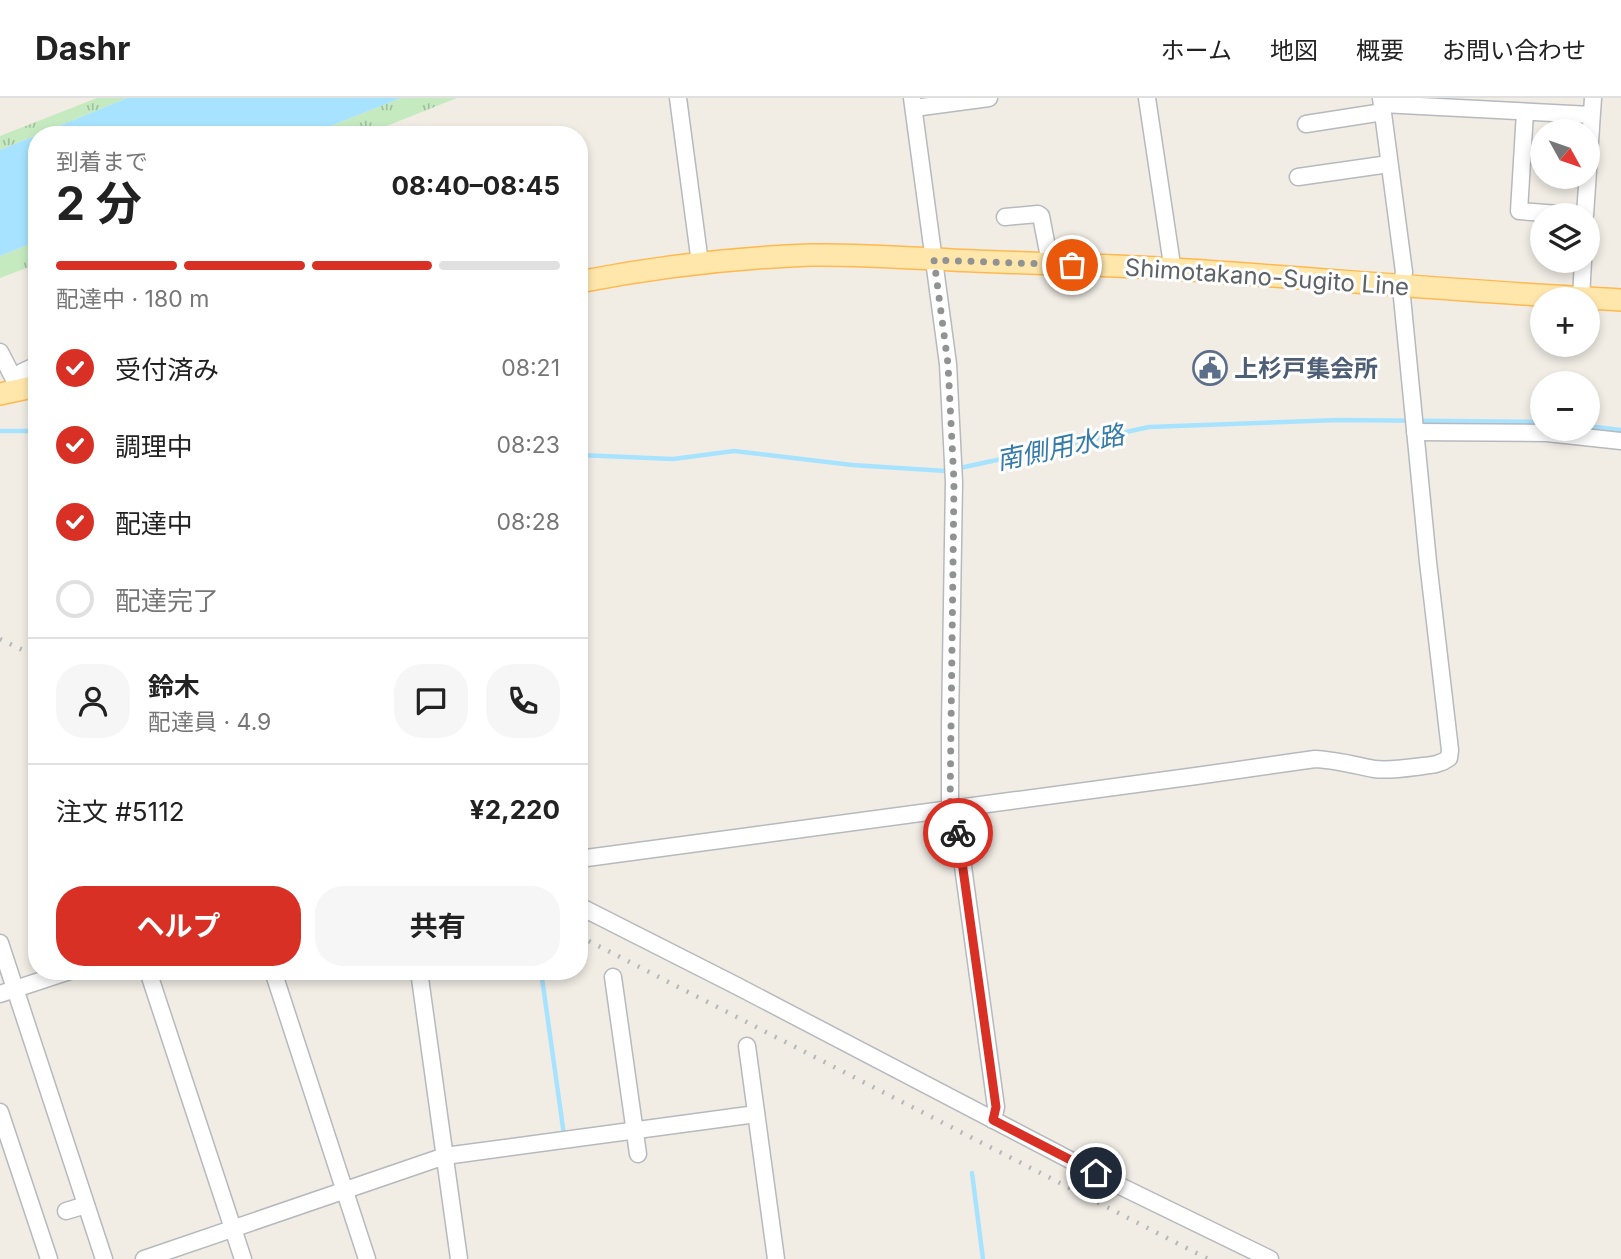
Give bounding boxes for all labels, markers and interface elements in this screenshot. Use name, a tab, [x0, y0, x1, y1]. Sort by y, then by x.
text: Dashr	[35, 28, 130, 68]
text: ホーム	[1161, 36, 1232, 65]
text: 地図	[1270, 36, 1318, 65]
text: 概要	[1356, 36, 1404, 65]
text: お問い合わせ	[1442, 36, 1586, 65]
north arrow	[1530, 119, 1600, 189]
map controls	[1530, 119, 1600, 441]
text: 到着まで	[56, 148, 148, 176]
text: 08:40–08:45	[391, 170, 560, 201]
text: 2 分	[56, 175, 142, 231]
button: layers	[1530, 203, 1600, 273]
pin	[1042, 235, 1102, 295]
icon: bag	[1053, 246, 1091, 284]
street label: Shimotakano-Sugito Line	[1124, 253, 1410, 301]
text: 配達中 · 180 m	[56, 285, 209, 313]
button: +	[1530, 287, 1600, 357]
icon: check	[56, 349, 94, 387]
public building icon: 上杉戸集会所	[1191, 349, 1229, 387]
text: 受付済み	[115, 354, 219, 385]
text: 08:21	[501, 354, 560, 382]
place label: 上杉戸集会所	[1234, 354, 1378, 383]
button: −	[1530, 371, 1600, 441]
water label: 南側用水路	[993, 418, 1129, 476]
icon: check	[56, 426, 94, 464]
text: 調理中	[115, 431, 193, 462]
text: 08:23	[496, 431, 560, 459]
icon: check	[56, 503, 94, 541]
text: 配達中	[115, 508, 193, 539]
text: 08:28	[496, 508, 560, 536]
text: 配達完了	[115, 585, 219, 616]
button: person	[56, 664, 130, 738]
button: chat	[394, 664, 468, 738]
button: phone	[486, 664, 560, 738]
text: 鈴木	[148, 671, 200, 702]
text: 配達員 · 4.9	[148, 708, 271, 736]
text: ¥2,220	[470, 794, 560, 825]
text: 注文 #5112	[56, 796, 185, 827]
courier	[923, 798, 993, 868]
icon: bike	[939, 814, 977, 852]
button: ヘルプ	[56, 886, 301, 966]
button: 共有	[315, 886, 560, 966]
pin	[1066, 1143, 1126, 1203]
icon: home	[1077, 1154, 1115, 1192]

